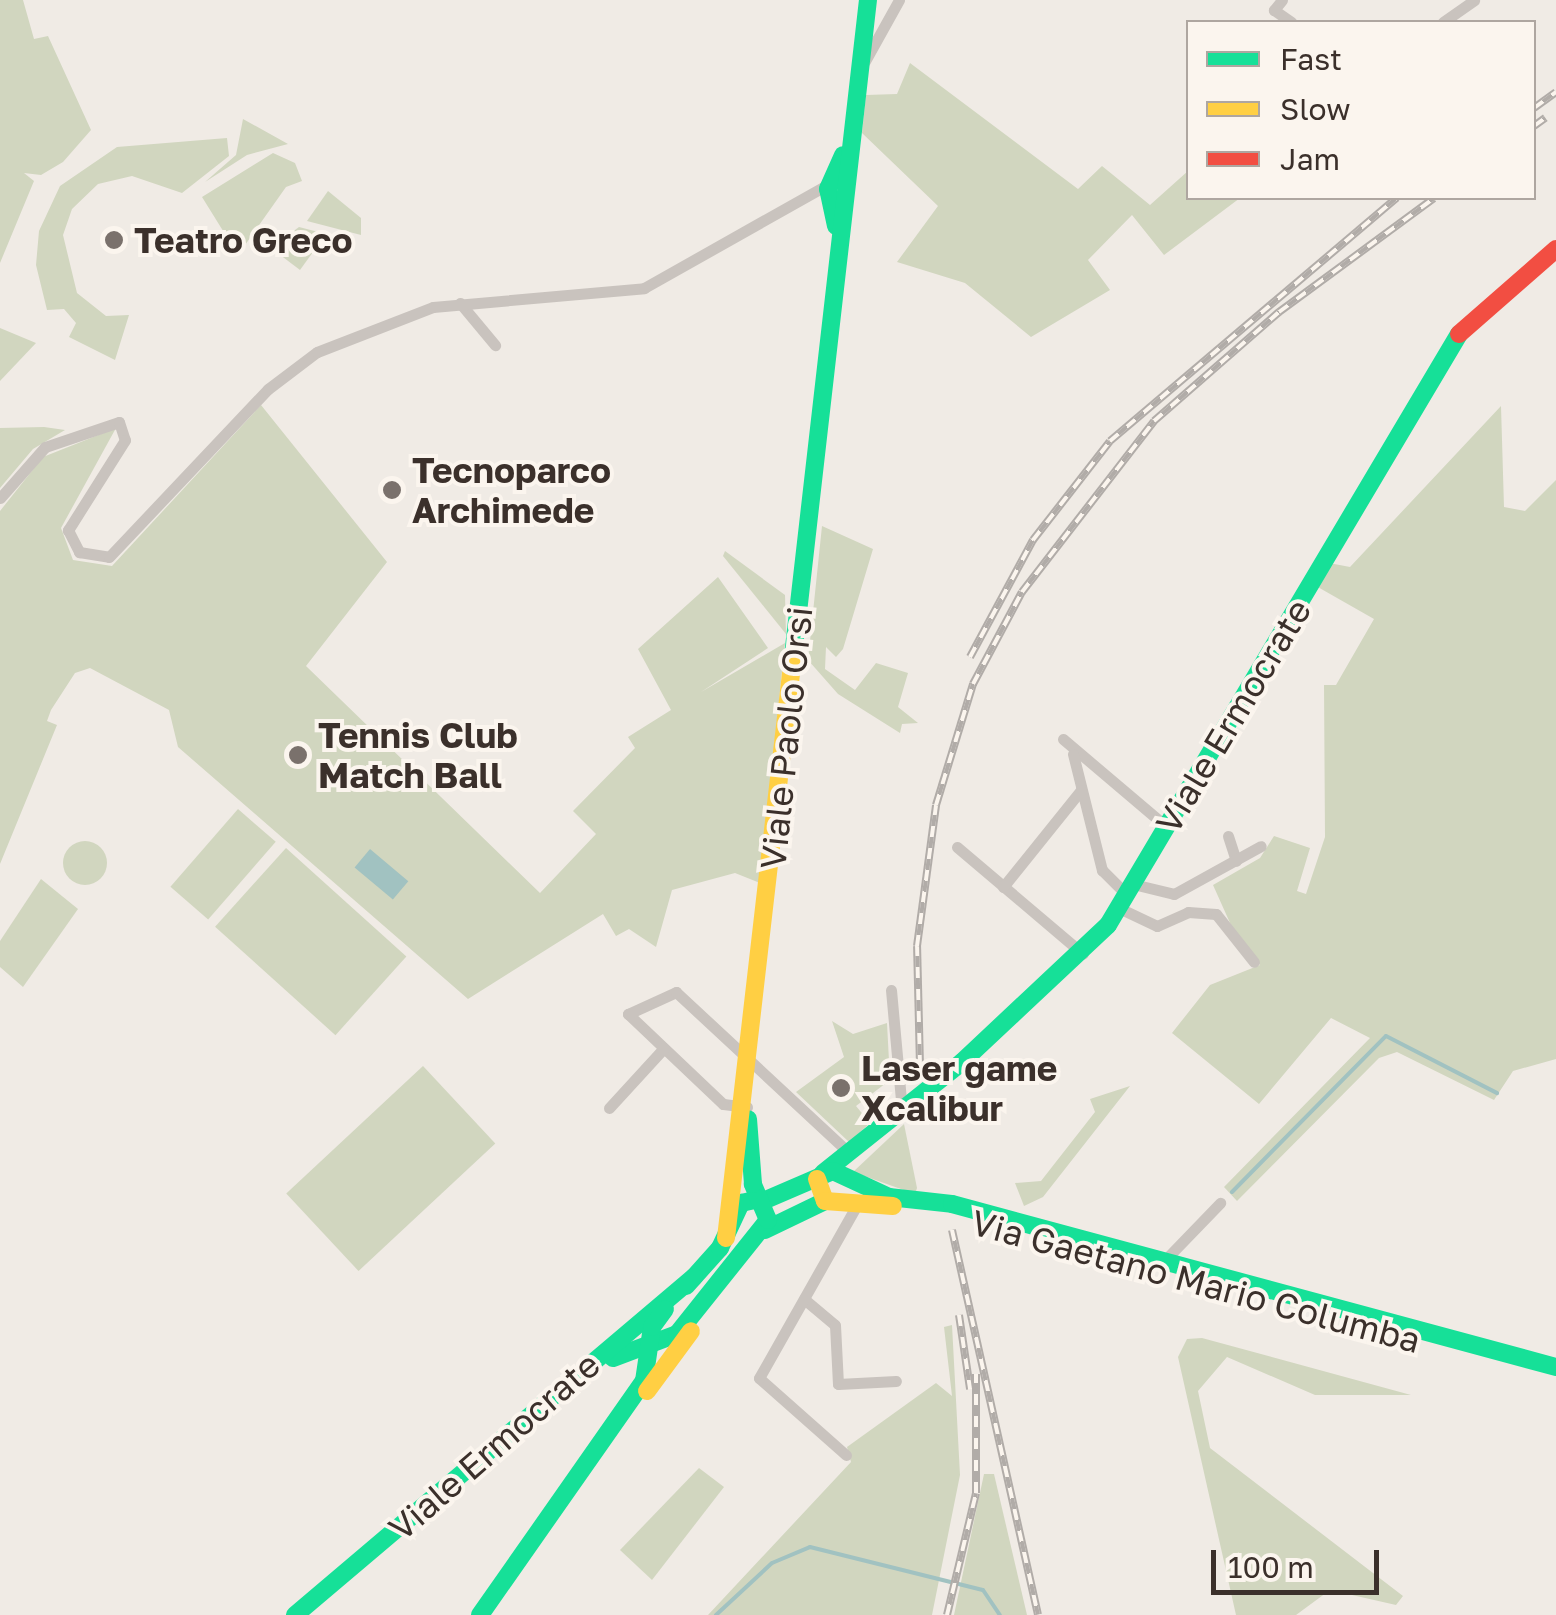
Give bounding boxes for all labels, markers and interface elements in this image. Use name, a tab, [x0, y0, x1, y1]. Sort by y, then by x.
legend	[1186, 20, 1536, 200]
text: Fast	[1280, 41, 1342, 77]
text: Slow	[1280, 91, 1351, 127]
text: Jam	[1280, 141, 1340, 177]
place label: Teatro Greco	[134, 219, 352, 261]
marker: Teatro Greco	[103, 229, 125, 251]
place label: Tecnoparco Archimede	[412, 449, 611, 531]
marker: Tecnoparco Archimede	[381, 479, 403, 501]
street label: Viale Ermocrate	[1147, 591, 1319, 841]
street label: Viale Paolo Orsi	[751, 605, 821, 871]
place label: Tennis Club Match Ball	[318, 714, 518, 796]
marker: Tennis Club Match Ball	[287, 744, 309, 766]
place label: Laser game Xcalibur	[861, 1047, 1057, 1129]
marker: Laser game Xcalibur	[830, 1077, 852, 1099]
street label: Via Gaetano Mario Columba	[967, 1201, 1425, 1361]
street label: Viale Ermocrate	[380, 1343, 608, 1549]
scale bar	[1216, 1530, 1384, 1592]
text: 100 m	[1228, 1549, 1314, 1585]

